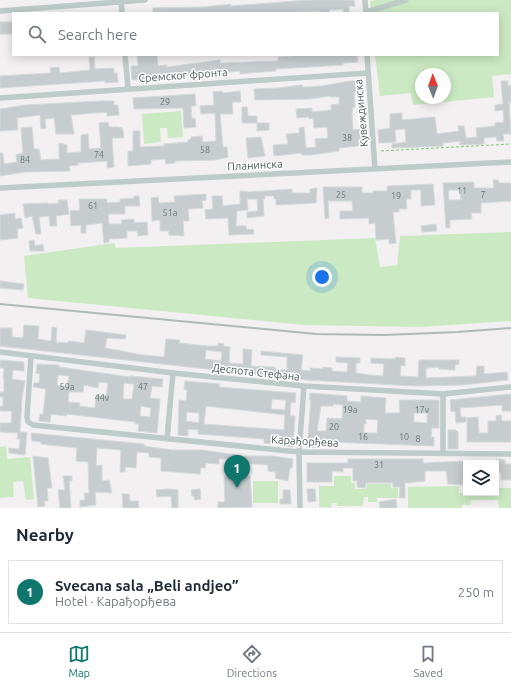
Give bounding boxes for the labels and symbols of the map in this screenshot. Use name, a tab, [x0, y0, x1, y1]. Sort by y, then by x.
street label: Сремског фронта	[138, 66, 228, 84]
north arrow	[415, 68, 451, 104]
street label: Кувеждинска	[352, 79, 370, 147]
house number: 29	[160, 97, 170, 107]
house number: 38	[342, 133, 352, 143]
house number: 58	[200, 145, 210, 155]
house number: 74	[94, 150, 104, 160]
house number: 84	[20, 155, 30, 165]
street label: Планинска	[227, 158, 283, 172]
house number: 11	[457, 186, 467, 196]
house number: 25	[336, 190, 346, 200]
house number: 7	[480, 190, 486, 200]
house number: 19	[391, 191, 401, 201]
house number: 61	[88, 201, 98, 211]
house number: 51a	[163, 208, 177, 218]
your location	[312, 267, 332, 287]
street label: Деспота Стефана	[211, 361, 301, 383]
house number: 59a	[60, 382, 74, 392]
house number: 47	[138, 382, 148, 392]
house number: 44v	[95, 393, 110, 403]
house number: 19a	[343, 405, 357, 415]
house number: 17v	[415, 405, 430, 415]
house number: 20	[329, 422, 339, 432]
house number: 16	[358, 432, 368, 442]
house number: 10	[399, 432, 409, 442]
street label: Карађорђева	[271, 433, 339, 449]
house number: 8	[415, 434, 421, 444]
pin: 1	[224, 455, 250, 488]
house number: 31	[374, 460, 384, 470]

